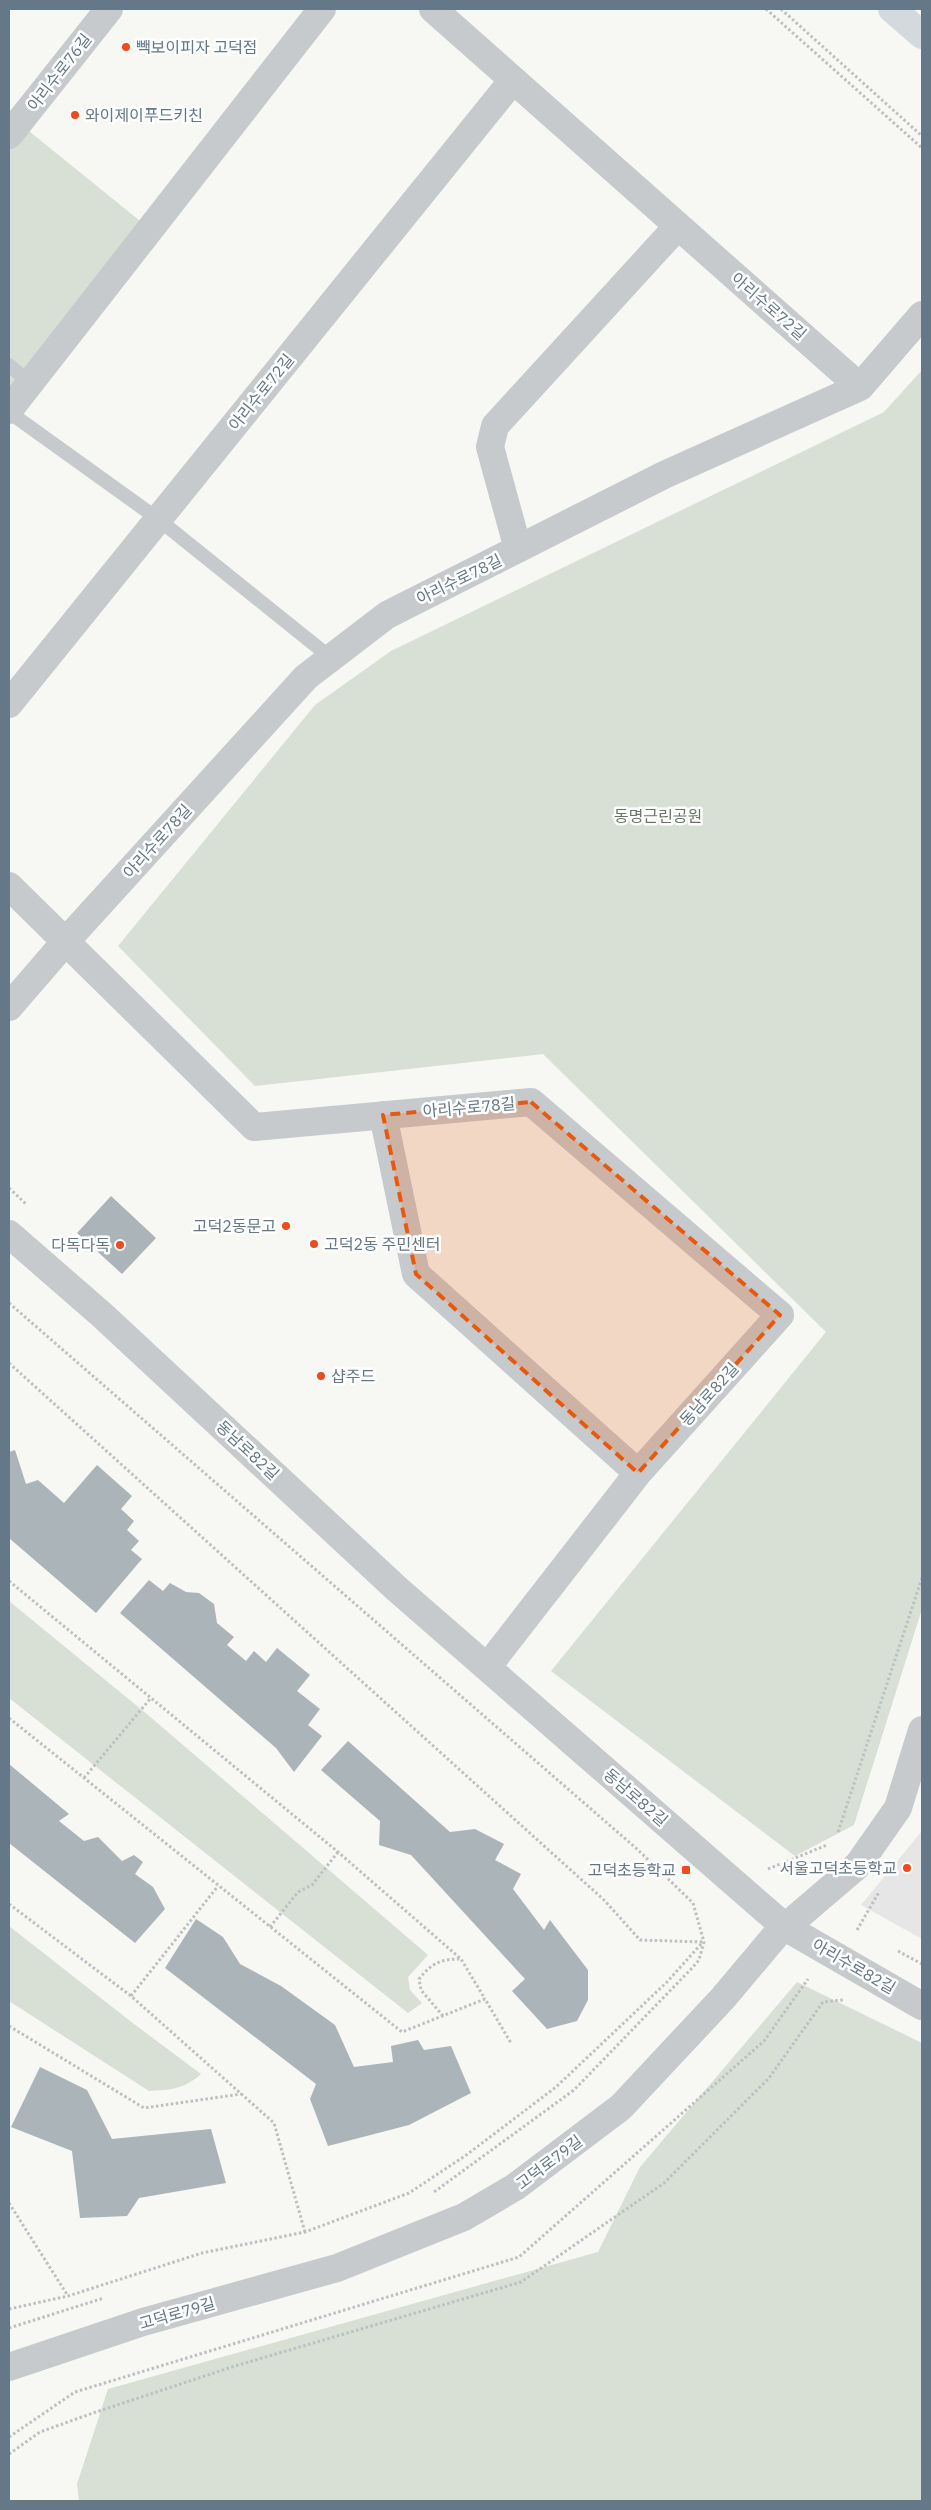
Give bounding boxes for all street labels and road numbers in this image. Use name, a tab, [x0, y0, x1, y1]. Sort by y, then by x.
street label: 아리수로76길	[23, 29, 95, 115]
street label: 아리수로72길	[727, 268, 811, 344]
street label: 아리수로72길	[224, 350, 298, 434]
street label: 아리수로78길	[413, 550, 505, 608]
street label: 아리수로78길	[119, 800, 195, 882]
street label: 아리수로78길	[422, 1093, 516, 1121]
street label: 동남로82길	[675, 1358, 743, 1430]
street label: 동남로82길	[213, 1416, 283, 1484]
street label: 동남로82길	[600, 1764, 672, 1830]
street label: 아리수로82길	[809, 1934, 899, 1998]
street label: 고덕로79길	[512, 2131, 586, 2193]
street label: 고덕로79길	[137, 2293, 217, 2333]

